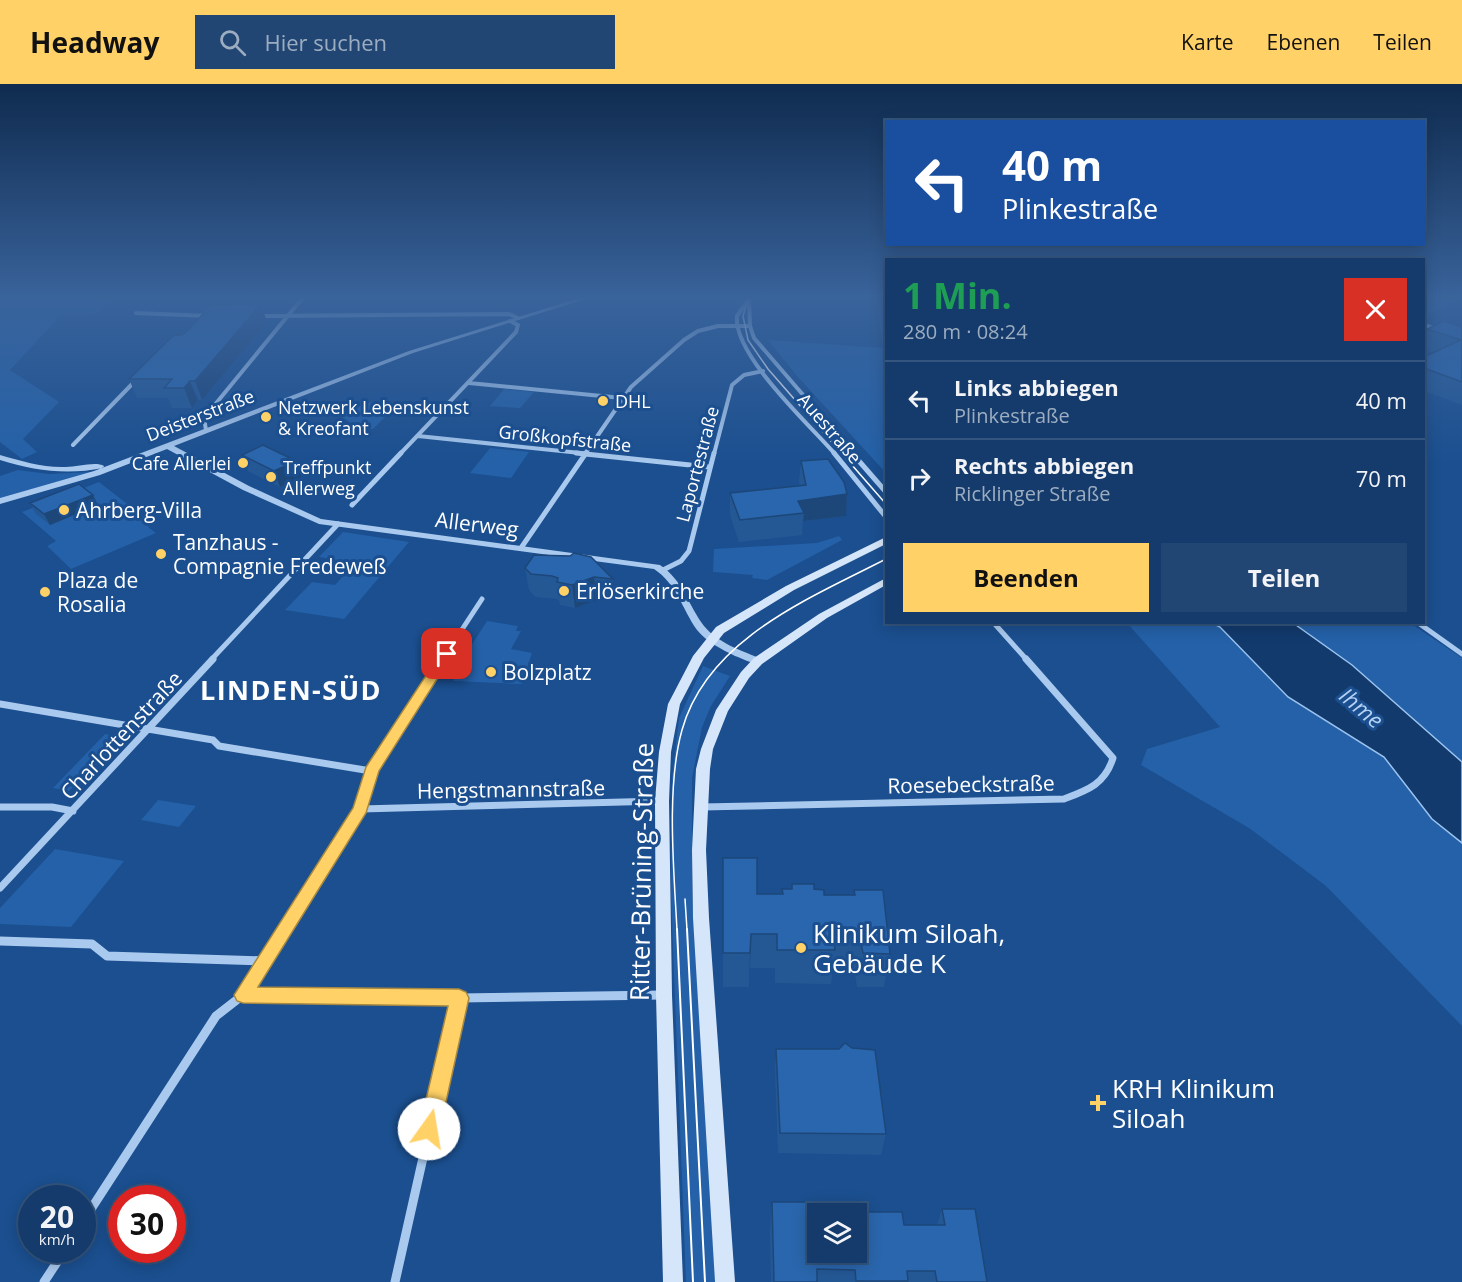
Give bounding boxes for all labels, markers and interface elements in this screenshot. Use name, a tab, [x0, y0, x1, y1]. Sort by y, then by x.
search box	[195, 15, 615, 69]
text: Headway	[30, 23, 159, 61]
icon: search	[216, 26, 249, 59]
text: Hier suchen	[264, 27, 387, 57]
text: Karte	[1181, 28, 1234, 56]
text: Ebenen	[1267, 28, 1340, 56]
text: Teilen	[1373, 28, 1432, 56]
text: 40 m	[1002, 136, 1102, 193]
icon: left	[903, 144, 981, 222]
text: Plinkestraße	[1002, 190, 1158, 227]
text: 1 Min.	[903, 271, 1012, 320]
button: close	[1344, 278, 1407, 341]
text: 280 m · 08:24	[903, 318, 1028, 345]
text: Links abbiegen	[954, 372, 1119, 402]
street label: Deisterstraße	[143, 383, 257, 447]
icon: left	[903, 384, 936, 417]
text: 40 m	[1356, 385, 1407, 415]
street label: Auestraße	[793, 388, 867, 468]
place label: DHL	[615, 389, 651, 413]
marker: DHL	[596, 394, 610, 408]
place label: Netzwerk Lebenskunst & Kreofant	[278, 395, 469, 440]
text: Plinkestraße	[954, 402, 1070, 429]
street label: Laportestraße	[670, 404, 724, 524]
marker: Netzwerk Lebenskunst & Kreofant	[259, 410, 273, 424]
street label: Großkopfstraße	[497, 419, 633, 457]
text: Rechts abbiegen	[954, 450, 1134, 480]
place label: Cafe Allerlei	[132, 451, 231, 475]
place label: Treffpunkt Allerweg	[283, 455, 371, 500]
marker: Cafe Allerlei	[236, 456, 250, 470]
icon: right	[903, 462, 936, 495]
text: 70 m	[1356, 463, 1407, 493]
marker: Treffpunkt Allerweg	[264, 470, 278, 484]
text: Ricklinger Straße	[954, 480, 1110, 507]
place label: Ahrberg-Villa	[76, 496, 202, 524]
marker: Ahrberg-Villa	[57, 503, 71, 517]
street label: Allerweg	[434, 505, 520, 543]
place label: Tanzhaus - Compagnie Fredeweß	[173, 528, 387, 580]
button: Beenden	[903, 543, 1149, 612]
button: Teilen	[1161, 543, 1407, 612]
marker: Tanzhaus - Compagnie Fredeweß	[154, 547, 168, 561]
place label: Plaza de Rosalia	[57, 566, 138, 618]
place label: Erlöserkirche	[576, 577, 704, 605]
marker: Erlöserkirche	[557, 584, 571, 598]
marker: Plaza de Rosalia	[38, 585, 52, 599]
pin	[421, 628, 472, 679]
icon: arrive	[430, 637, 463, 670]
place label: Bolzplatz	[503, 658, 592, 686]
street label: Charlottenstraße	[54, 665, 188, 805]
marker: Bolzplatz	[484, 665, 498, 679]
district label: LINDEN-SÜD	[200, 671, 382, 708]
water label: Ihme	[1334, 680, 1390, 734]
street label: Ritter-Brüning-Straße	[621, 742, 661, 1002]
street label: Roesebeckstraße	[887, 769, 1055, 799]
street label: Hengstmannstraße	[417, 773, 605, 805]
place label: Klinikum Siloah, Gebäude K	[813, 915, 1005, 981]
marker: Klinikum Siloah, Gebäude K	[794, 941, 808, 955]
place label: KRH Klinikum Siloah	[1112, 1070, 1275, 1136]
marker: KRH Klinikum Siloah	[1089, 1094, 1107, 1112]
position arrow	[397, 1097, 461, 1161]
speed limit sign: 30	[108, 1185, 186, 1263]
text: 20	[40, 1196, 74, 1237]
map controls	[807, 1203, 867, 1263]
button: layers	[807, 1203, 867, 1263]
text: km/h	[39, 1229, 75, 1249]

